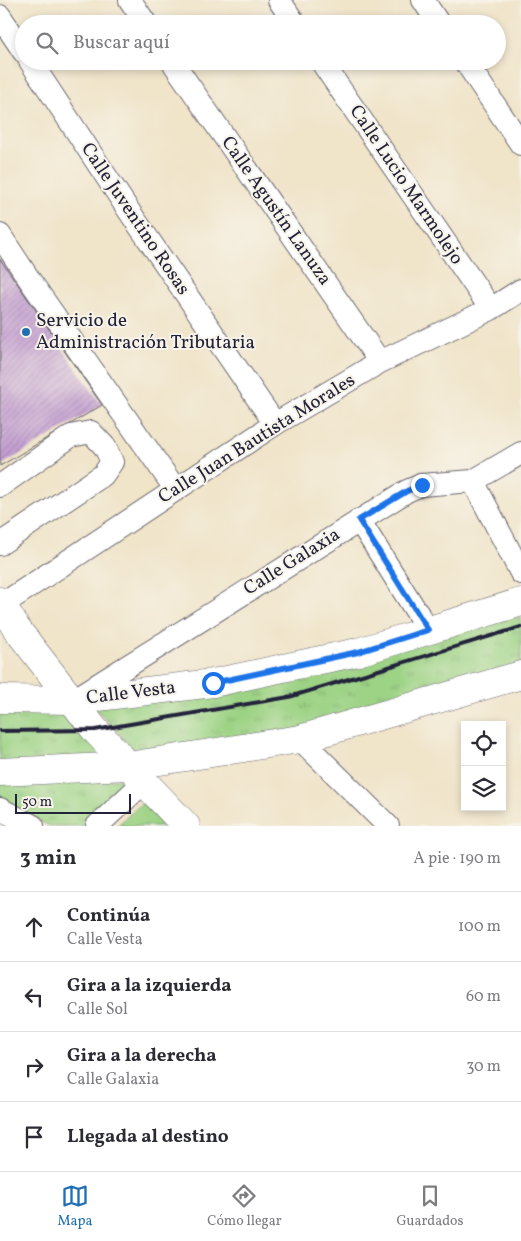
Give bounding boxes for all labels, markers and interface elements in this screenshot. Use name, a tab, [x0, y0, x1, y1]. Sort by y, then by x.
search box	[15, 15, 506, 70]
icon: search	[33, 29, 61, 57]
text: Buscar aquí	[73, 30, 170, 56]
street label: Calle Lucio Marmolejo	[343, 100, 469, 270]
street label: Calle Agustín Lanuza	[215, 131, 337, 291]
street label: Calle Juventino Rosas	[74, 138, 196, 300]
place label: Servicio de Administración Tributaria	[36, 308, 255, 356]
marker: Servicio de Administración Tributaria	[20, 326, 32, 338]
street label: Calle Juan Bautista Morales	[154, 368, 360, 510]
route end	[411, 474, 434, 497]
street label: Calle Galaxia	[239, 522, 345, 602]
route start	[202, 672, 225, 695]
street label: Calle Vesta	[85, 675, 177, 711]
map controls	[461, 721, 506, 811]
button: locate	[461, 721, 506, 766]
button: layers	[461, 766, 506, 811]
scale bar	[15, 791, 131, 814]
text: 50 m	[22, 793, 52, 812]
text: 3 min	[20, 844, 76, 873]
text: A pie · 190 m	[414, 848, 501, 870]
text: Continúa	[67, 903, 150, 929]
icon: ahead	[20, 913, 48, 941]
text: 100 m	[458, 916, 501, 938]
text: Calle Vesta	[67, 929, 143, 951]
text: Gira a la izquierda	[67, 973, 232, 999]
icon: left	[20, 983, 48, 1011]
text: 60 m	[466, 986, 501, 1008]
text: Calle Sol	[67, 999, 128, 1021]
text: Gira a la derecha	[67, 1043, 217, 1069]
icon: right	[20, 1053, 48, 1081]
text: 30 m	[466, 1056, 501, 1078]
text: Calle Galaxia	[67, 1069, 159, 1091]
icon: arrive	[20, 1123, 48, 1151]
text: Llegada al destino	[67, 1124, 229, 1150]
tab: Mapa	[57, 1182, 92, 1231]
tab: Cómo llegar	[207, 1182, 282, 1231]
tab: Guardados	[396, 1182, 464, 1231]

